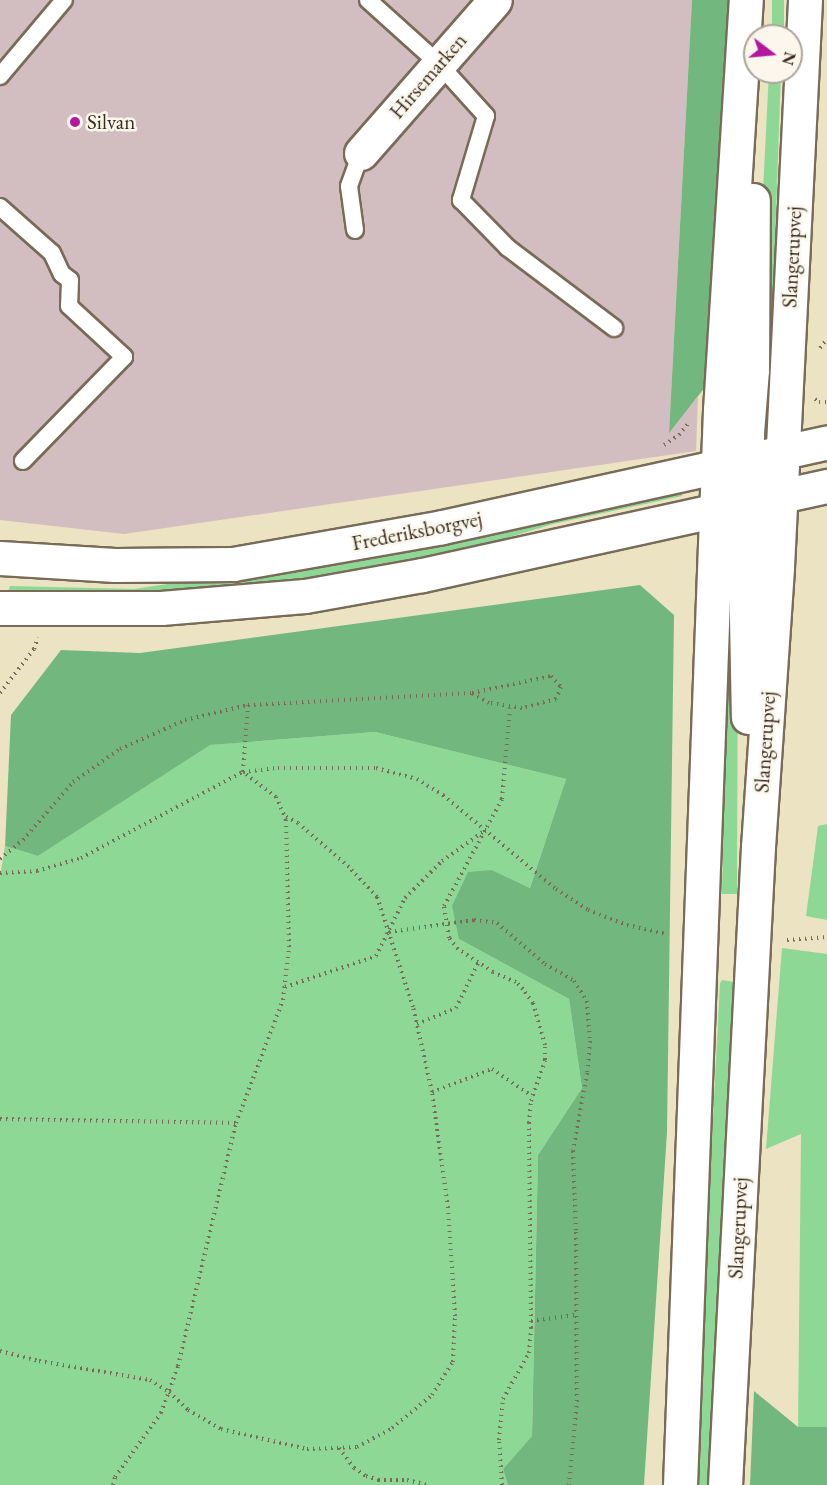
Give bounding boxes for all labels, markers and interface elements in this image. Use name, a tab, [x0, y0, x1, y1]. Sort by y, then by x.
north arrow	[743, 24, 803, 84]
street label: Hirsemarken	[384, 28, 472, 124]
text: N	[777, 49, 801, 68]
place label: Silvan	[87, 109, 135, 135]
marker: Silvan	[68, 115, 82, 129]
street label: Slangerupvej	[777, 205, 807, 309]
street label: Frederiksborgvej	[350, 506, 484, 556]
street label: Slangerupvej	[749, 690, 781, 794]
street label: Slangerupvej	[723, 1176, 753, 1280]

